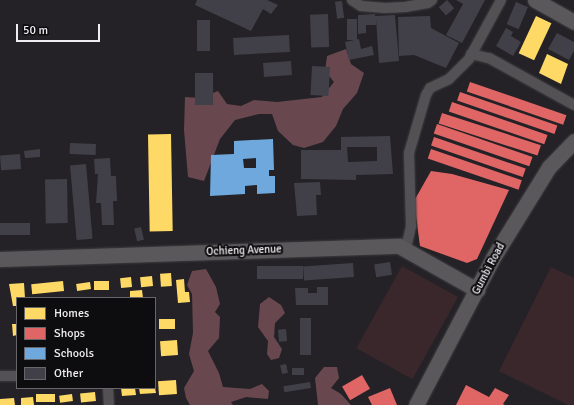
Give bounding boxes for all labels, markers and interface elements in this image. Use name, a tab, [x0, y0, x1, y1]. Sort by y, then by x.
scale bar	[18, 16, 102, 42]
text: 50 m	[23, 23, 48, 38]
street label: Gumbi Road	[470, 241, 508, 297]
street label: Ochieng Avenue	[206, 243, 282, 259]
legend	[16, 297, 156, 389]
text: Homes	[54, 306, 89, 321]
text: Shops	[54, 326, 85, 341]
text: Schools	[54, 346, 94, 361]
text: Other	[54, 366, 83, 381]

